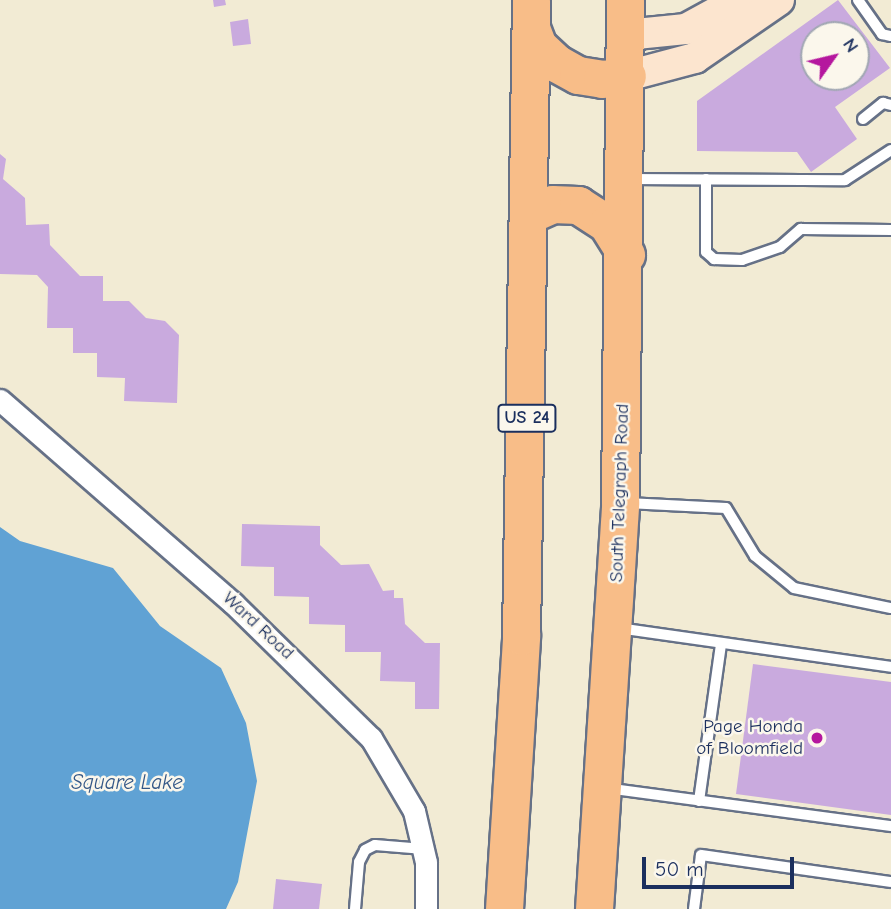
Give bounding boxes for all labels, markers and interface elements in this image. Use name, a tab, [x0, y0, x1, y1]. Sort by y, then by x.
north arrow	[800, 21, 870, 91]
text: N	[838, 34, 863, 57]
street label: South Telegraph Road	[605, 403, 635, 583]
road number: US 24	[497, 404, 557, 432]
street label: Ward Road	[218, 587, 298, 665]
place label: Page Honda of Bloomfield	[696, 716, 803, 760]
marker: Page Honda of Bloomfield	[809, 730, 825, 746]
water label: Square Lake	[71, 769, 183, 795]
scale bar	[646, 842, 798, 886]
text: 50 m	[655, 857, 704, 881]

